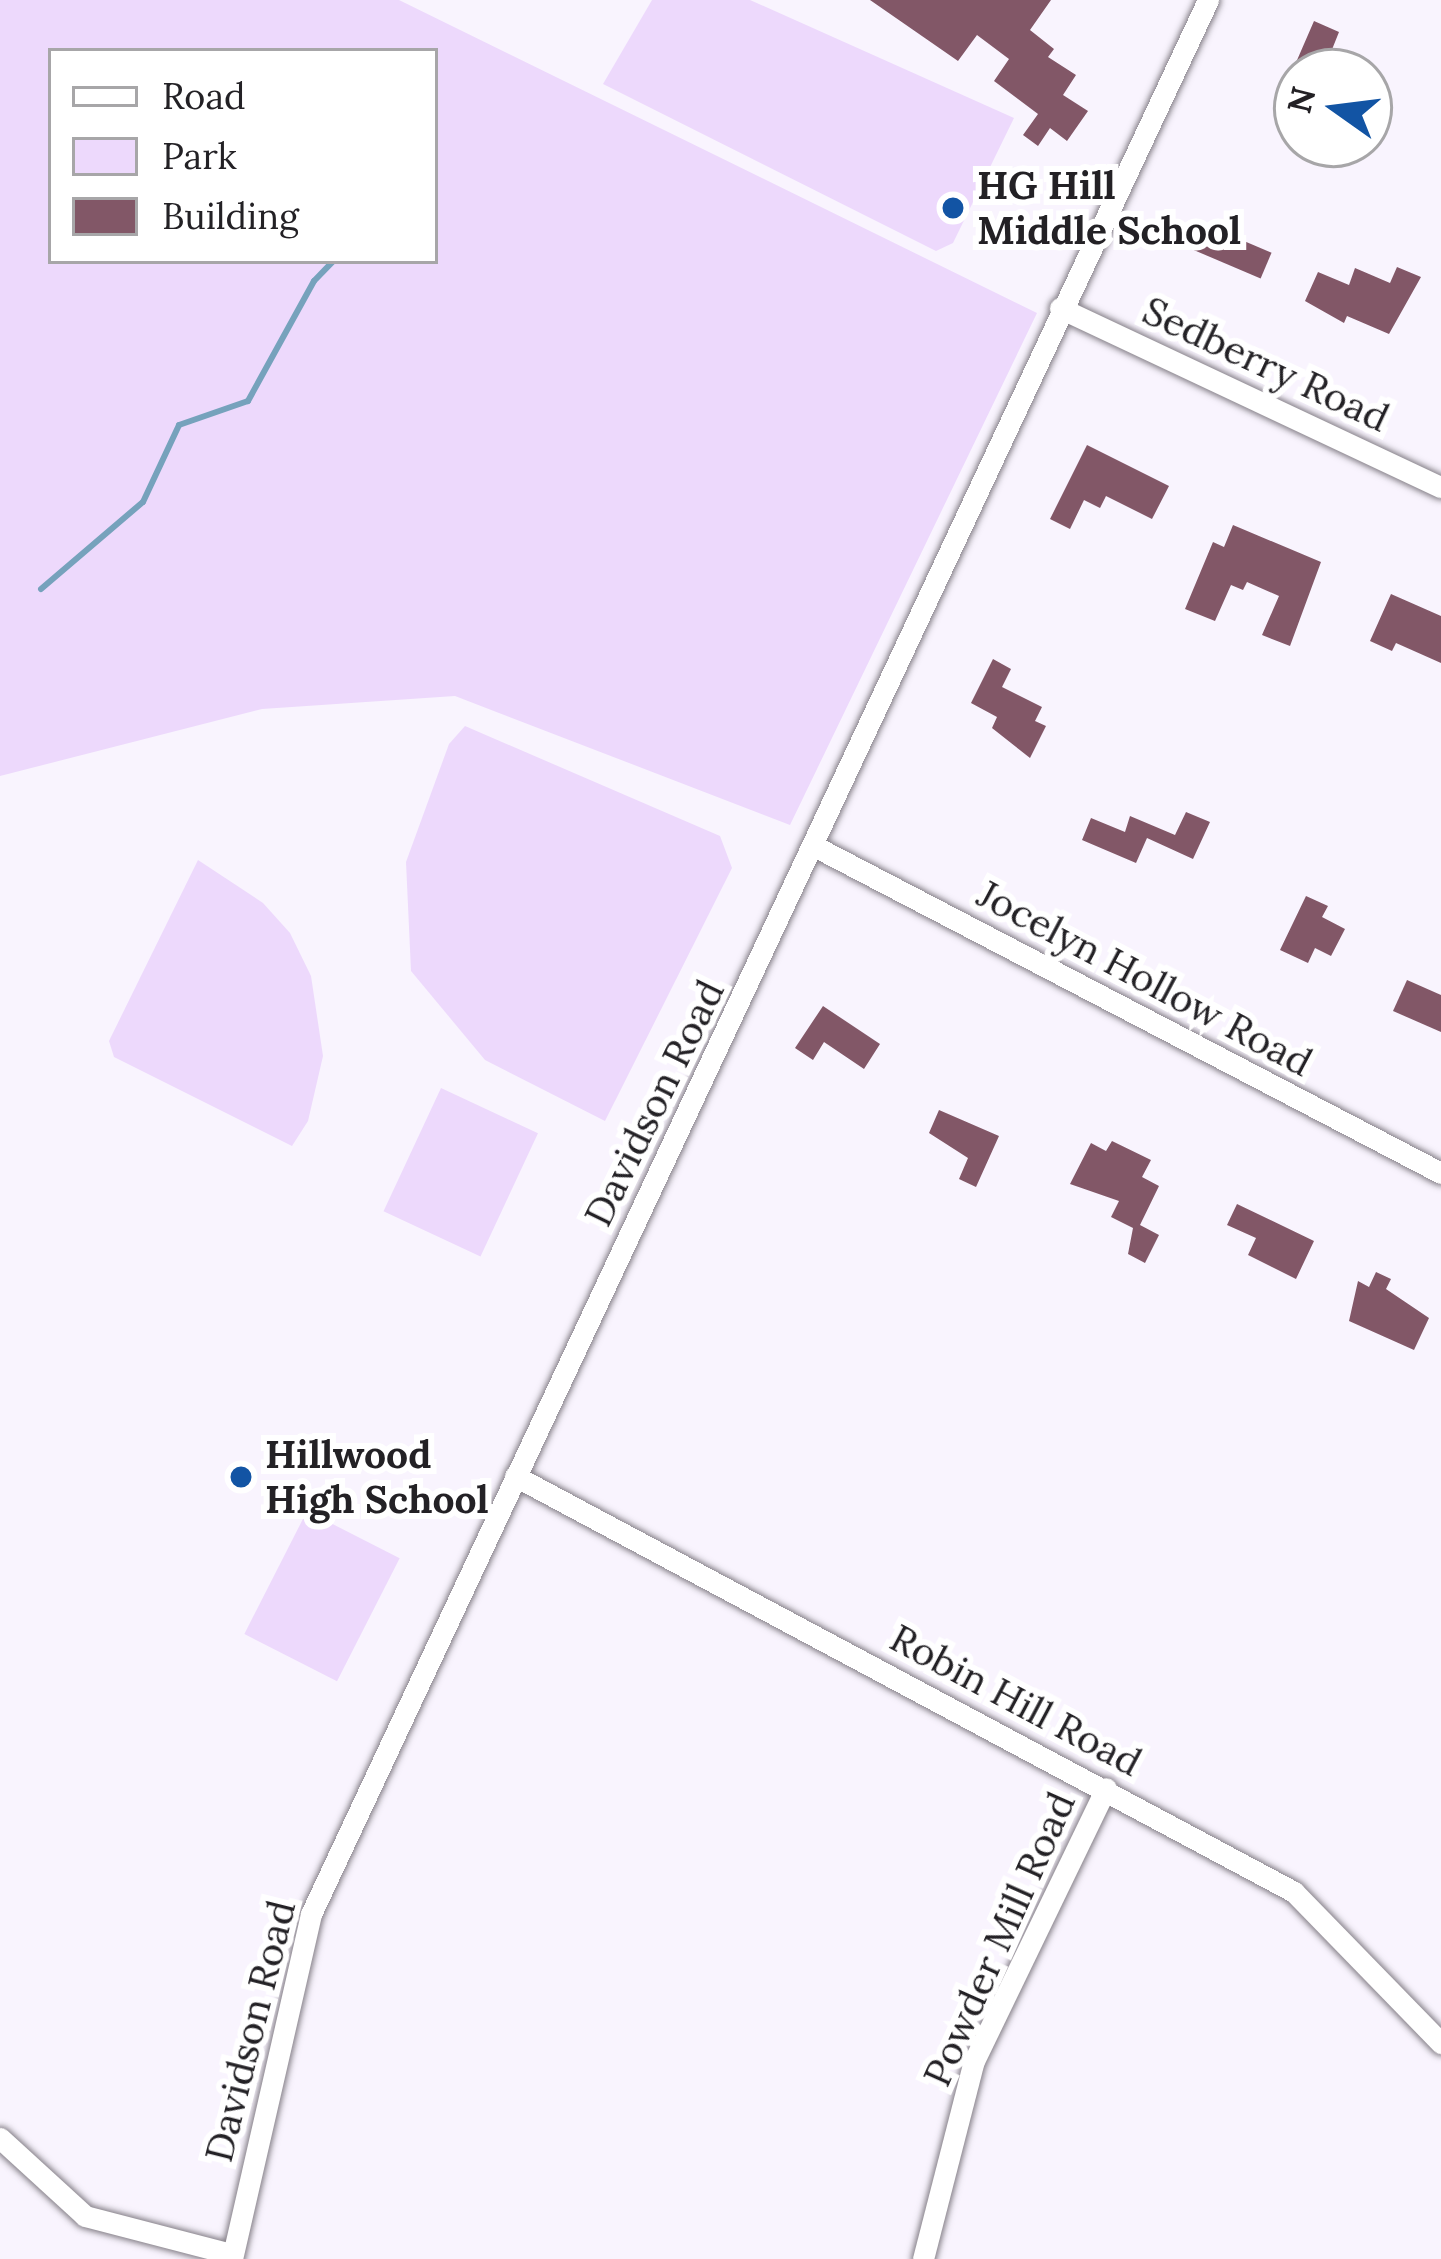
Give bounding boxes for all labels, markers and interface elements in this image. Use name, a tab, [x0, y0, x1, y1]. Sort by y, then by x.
legend	[48, 48, 438, 264]
north arrow	[1273, 48, 1393, 168]
text: Road	[162, 73, 246, 119]
text: N	[1278, 83, 1324, 117]
text: Park	[162, 133, 237, 179]
place label: HG Hill Middle School	[977, 163, 1241, 254]
text: Building	[162, 193, 299, 239]
marker: HG Hill Middle School	[940, 195, 966, 221]
street label: Sedberry Road	[1136, 287, 1396, 441]
street label: Jocelyn Hollow Road	[970, 870, 1320, 1086]
street label: Davidson Road	[574, 972, 734, 1234]
place label: Hillwood High School	[265, 1432, 489, 1523]
marker: Hillwood High School	[228, 1464, 254, 1490]
street label: Robin Hill Road	[882, 1614, 1150, 1786]
street label: Powder Mill Road	[913, 1785, 1085, 2093]
street label: Davidson Road	[195, 1895, 305, 2167]

